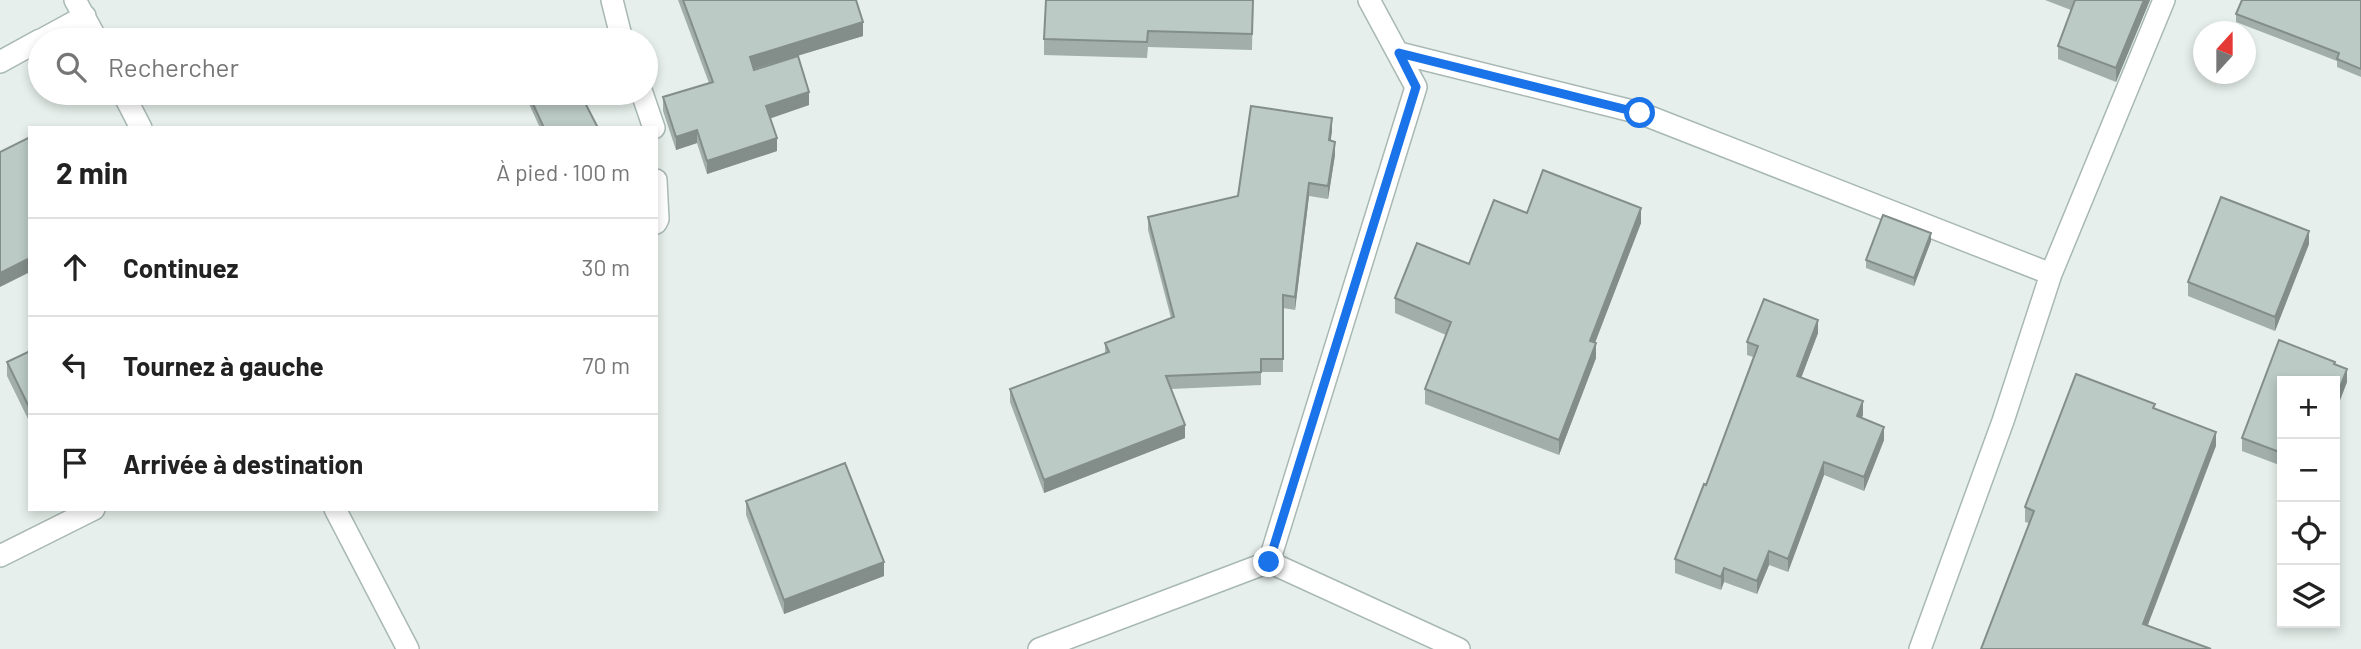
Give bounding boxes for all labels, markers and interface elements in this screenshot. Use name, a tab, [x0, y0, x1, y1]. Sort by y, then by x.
north arrow	[2193, 21, 2256, 84]
search box	[28, 28, 658, 105]
icon: search	[52, 48, 90, 86]
text: Rechercher	[108, 51, 239, 82]
route start	[1624, 97, 1655, 128]
text: 2 min	[56, 154, 128, 190]
text: À pied · 100 m	[496, 158, 630, 186]
icon: ahead	[56, 248, 94, 286]
text: Continuez	[123, 252, 239, 283]
text: 30 m	[582, 253, 630, 281]
icon: left	[56, 346, 94, 384]
text: Tournez à gauche	[123, 350, 324, 381]
text: 70 m	[583, 351, 630, 379]
map controls	[2277, 376, 2340, 628]
button: +	[2277, 376, 2340, 439]
button: −	[2277, 439, 2340, 502]
icon: arrive	[56, 444, 94, 482]
text: Arrivée à destination	[123, 448, 363, 479]
button: locate	[2277, 502, 2340, 565]
route end	[1253, 546, 1284, 577]
button: layers	[2277, 565, 2340, 628]

